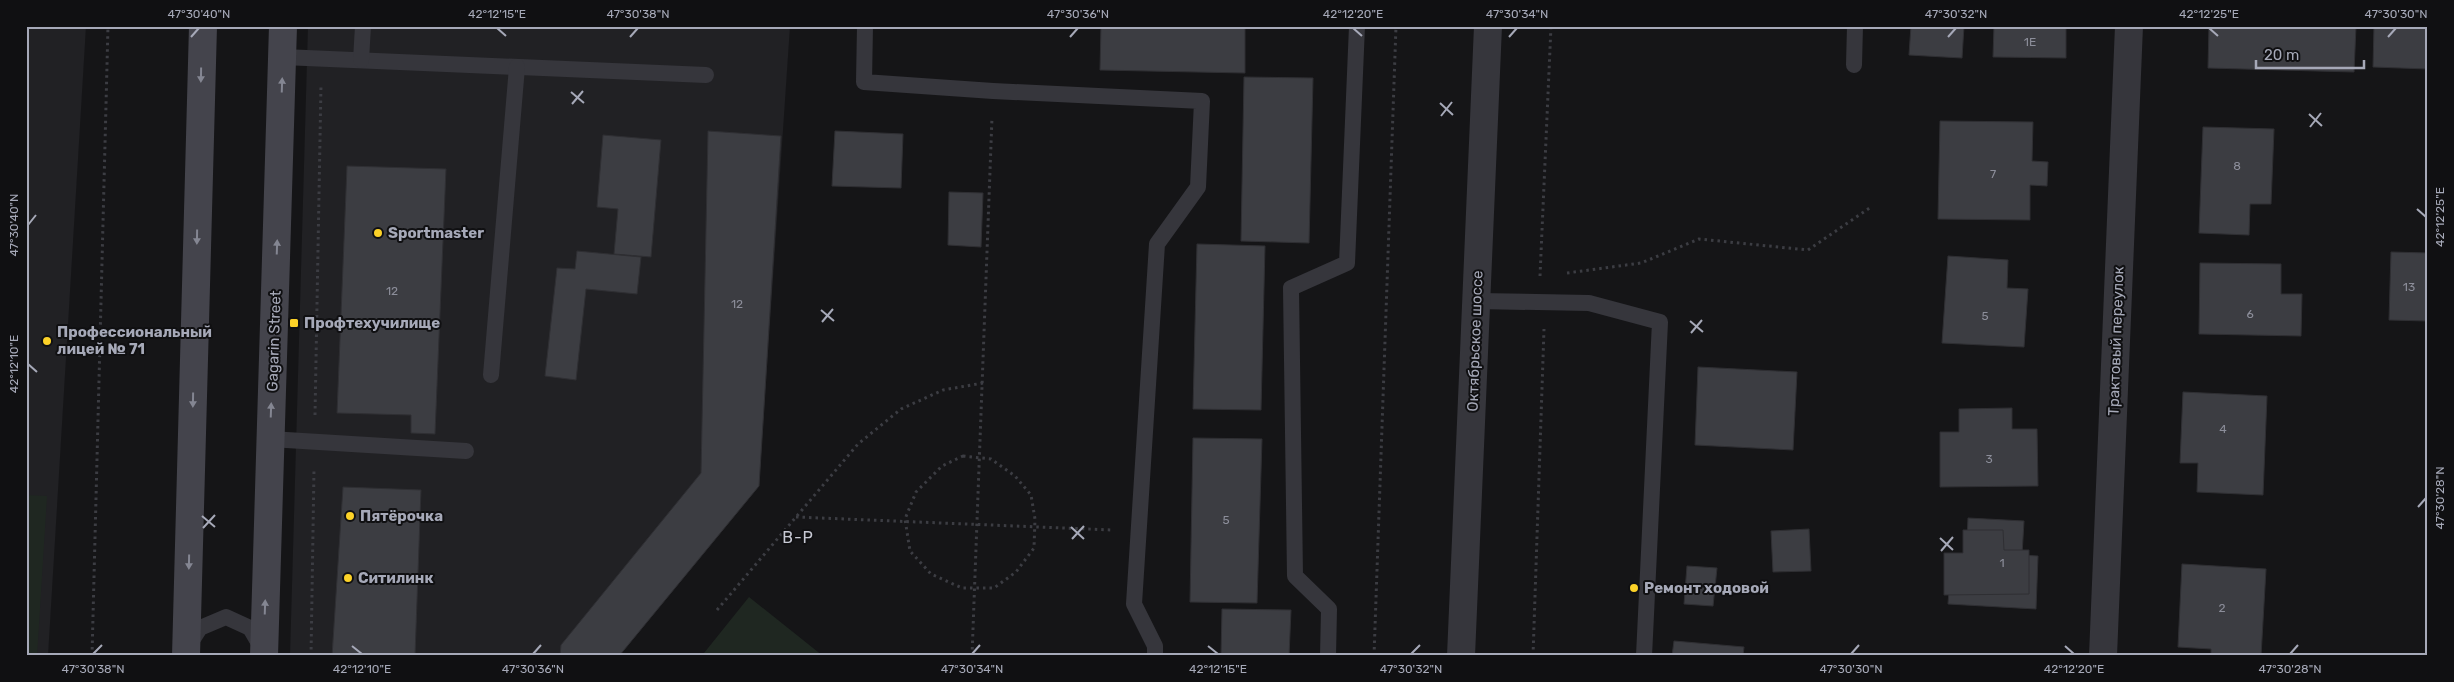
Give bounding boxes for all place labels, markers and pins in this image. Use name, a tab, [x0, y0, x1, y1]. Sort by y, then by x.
place label: Sportmaster	[388, 224, 484, 242]
marker: Sportmaster	[372, 227, 384, 239]
place label: Профтехучилище	[304, 314, 440, 332]
marker: Профтехучилище	[288, 317, 300, 329]
place label: Профессиональный лицей № 71	[57, 323, 212, 358]
marker: Профессиональный лицей № 71	[41, 335, 53, 347]
place label: Пятёрочка	[360, 507, 443, 525]
marker: Пятёрочка	[344, 510, 356, 522]
place label: Ситилинк	[358, 569, 434, 587]
marker: Ситилинк	[342, 572, 354, 584]
place label: Ремонт ходовой	[1644, 579, 1769, 597]
marker: Ремонт ходовой	[1628, 582, 1640, 594]

